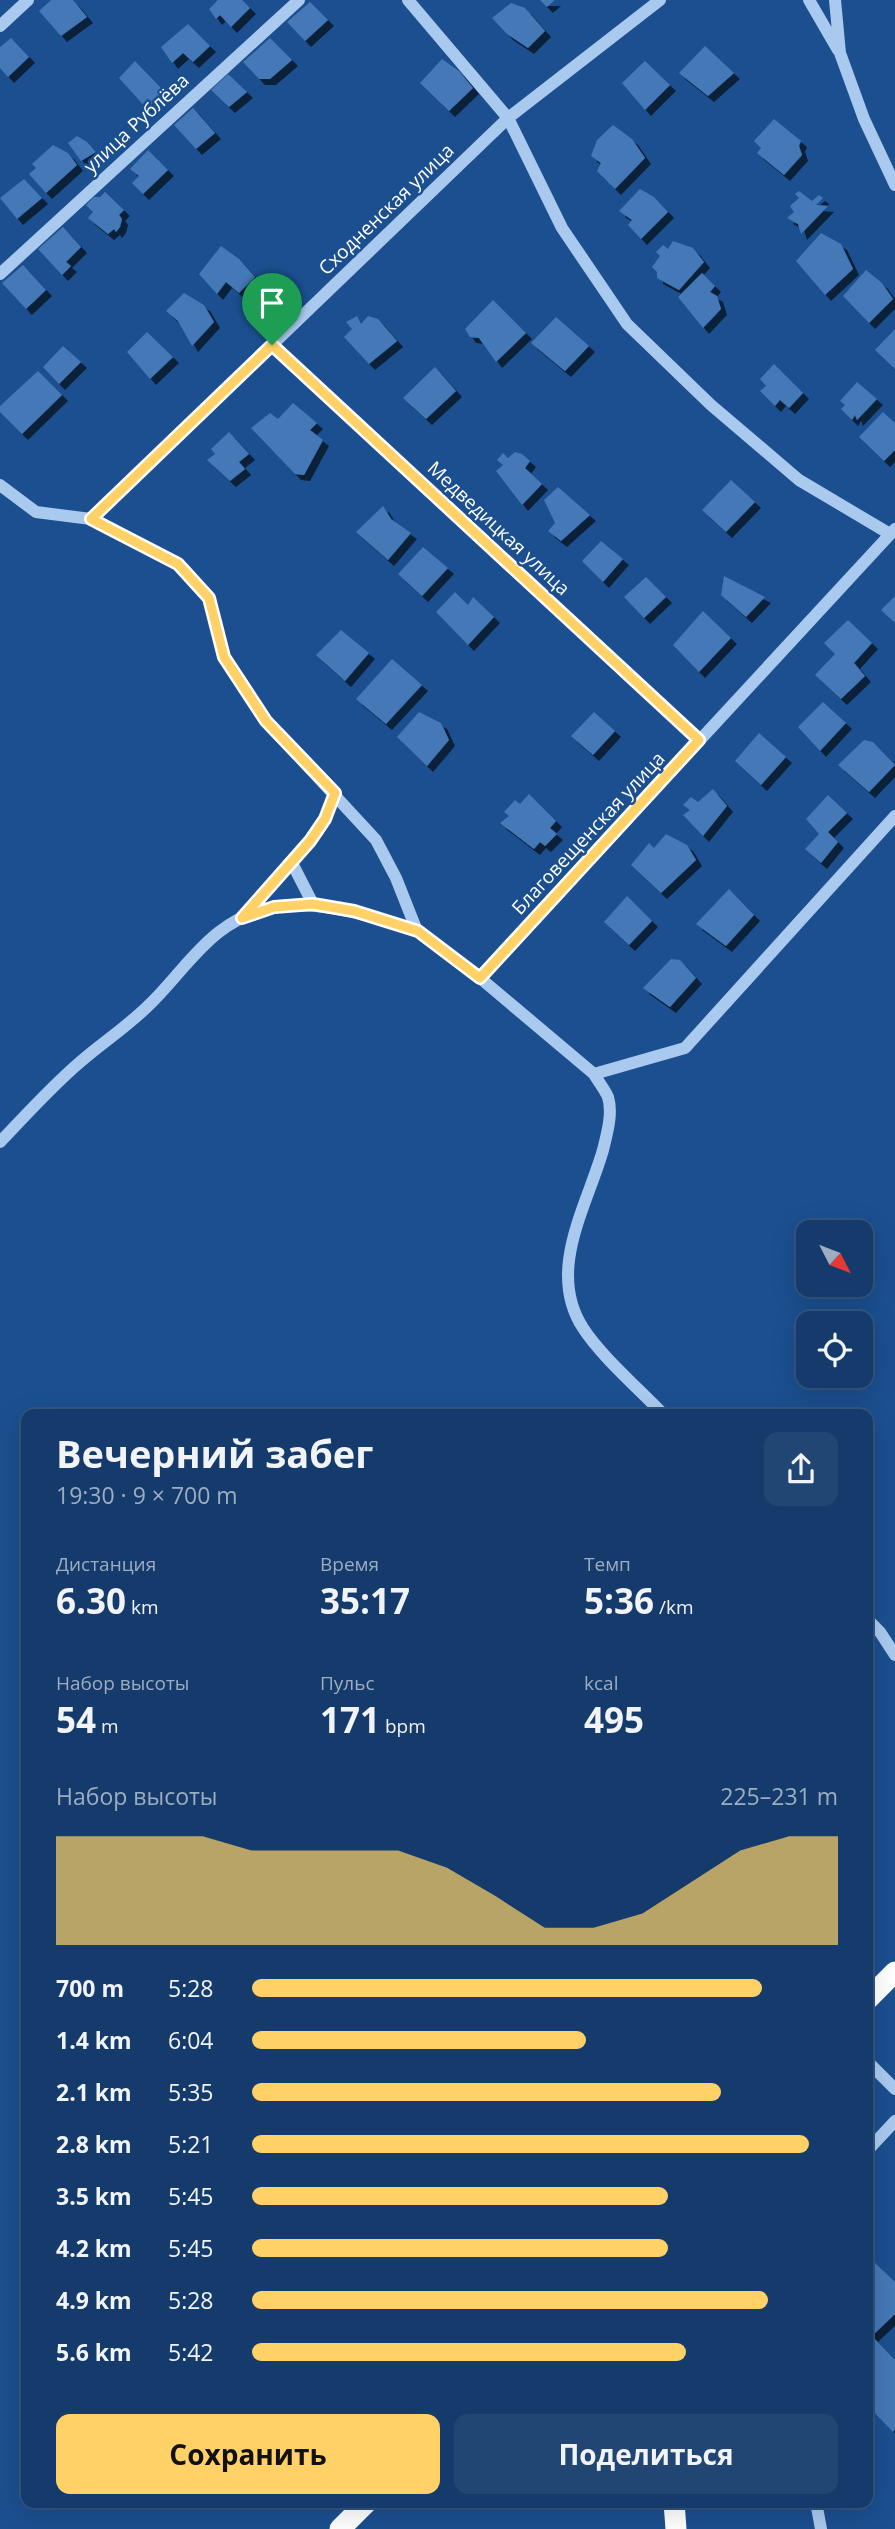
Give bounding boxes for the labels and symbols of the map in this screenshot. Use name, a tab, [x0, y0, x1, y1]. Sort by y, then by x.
street label: улица Рублёва	[78, 67, 194, 179]
street label: Сходненская улица	[313, 138, 459, 280]
pin	[242, 273, 302, 345]
street label: Медведицкая улица	[422, 455, 576, 601]
street label: Благовещенская улица	[506, 746, 670, 920]
north arrow	[796, 1220, 873, 1297]

